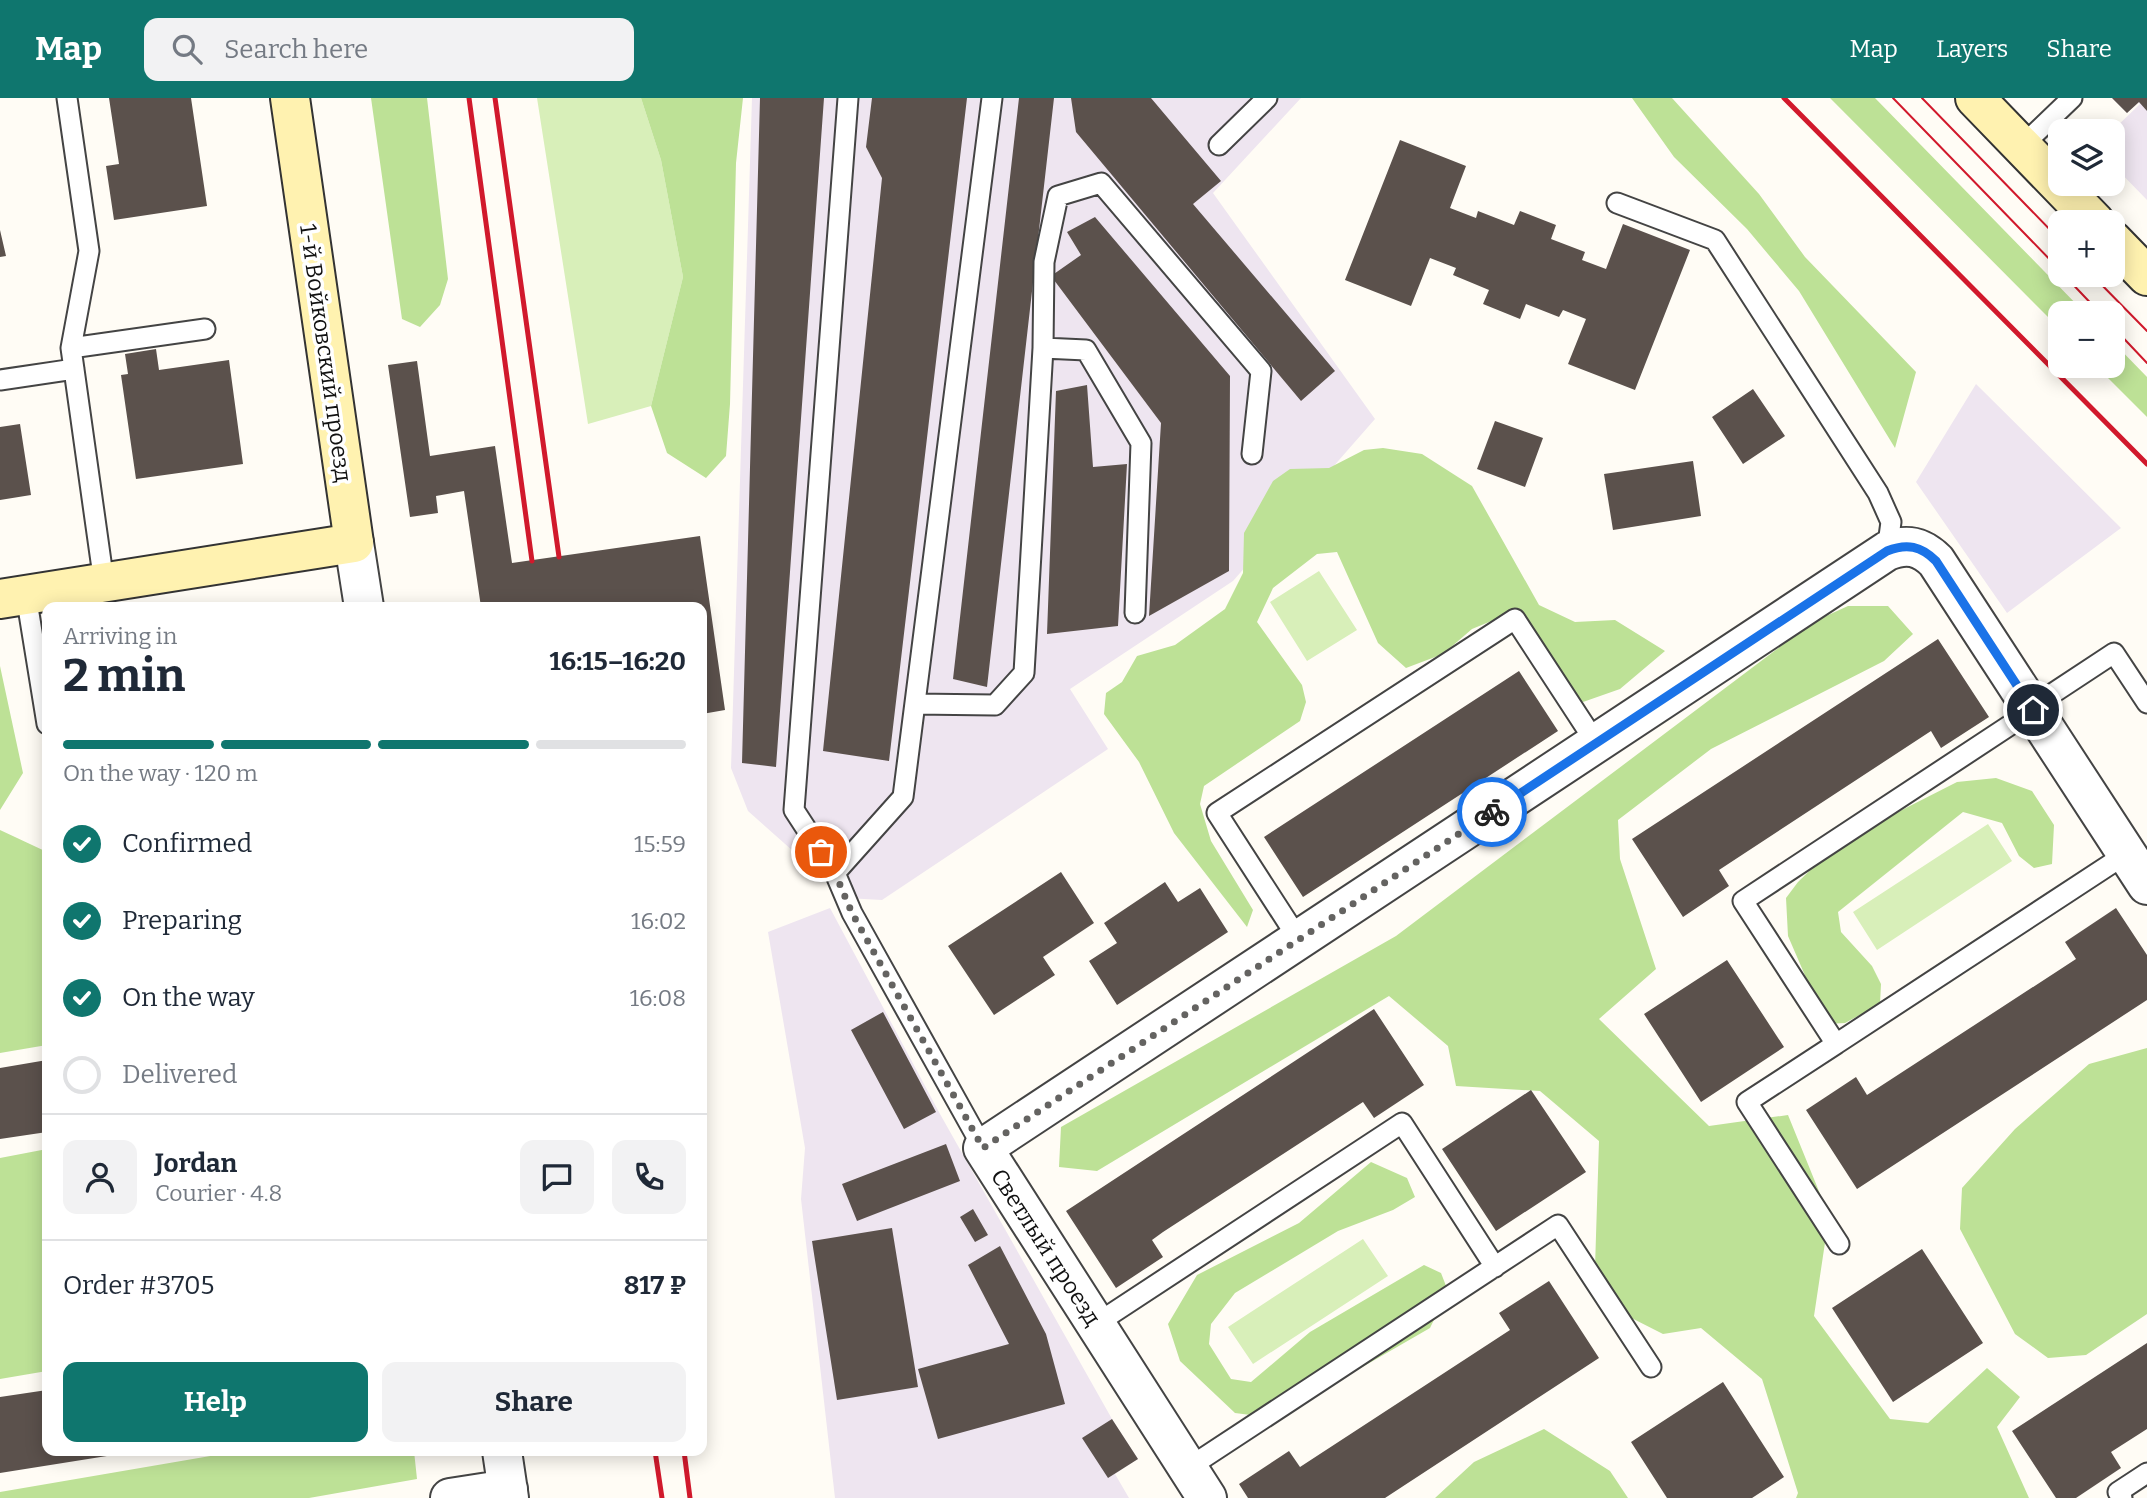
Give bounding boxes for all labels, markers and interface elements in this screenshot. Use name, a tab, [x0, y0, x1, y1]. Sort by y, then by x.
search box	[144, 18, 634, 81]
text: Map	[35, 29, 102, 69]
icon: search	[168, 30, 206, 68]
text: Search here	[224, 34, 368, 65]
text: Map	[1850, 35, 1898, 63]
text: Layers	[1936, 35, 2008, 63]
text: Share	[2046, 35, 2112, 63]
map controls	[2048, 119, 2125, 378]
button: layers	[2048, 119, 2125, 196]
button: +	[2048, 210, 2125, 287]
street label: 1-й Войковский проезд	[294, 222, 358, 484]
button: −	[2048, 301, 2125, 378]
text: Arriving in	[63, 622, 177, 650]
text: 16:15–16:20	[550, 646, 686, 677]
text: 2 min	[63, 648, 185, 703]
pin	[2003, 680, 2063, 740]
icon: home	[2014, 691, 2052, 729]
text: On the way · 120 m	[63, 759, 258, 787]
courier	[1457, 777, 1527, 847]
icon: bike	[1473, 793, 1511, 831]
pin	[791, 822, 851, 882]
icon: check	[63, 825, 101, 863]
text: Confirmed	[122, 828, 252, 859]
text: 15:59	[634, 830, 686, 858]
icon: bag	[802, 833, 840, 871]
icon: check	[63, 902, 101, 940]
text: Preparing	[122, 905, 242, 936]
text: 16:02	[631, 907, 686, 935]
icon: check	[63, 979, 101, 1017]
text: On the way	[122, 982, 255, 1013]
text: 16:08	[630, 984, 686, 1012]
text: Delivered	[122, 1059, 237, 1090]
button: person	[63, 1140, 137, 1214]
button: chat	[520, 1140, 594, 1214]
button: phone	[612, 1140, 686, 1214]
text: Jordan	[155, 1148, 237, 1179]
street label: Светлый проезд	[985, 1163, 1107, 1331]
text: Courier · 4.8	[155, 1179, 282, 1207]
text: Order #3705	[63, 1270, 215, 1301]
text: 817 ₽	[624, 1270, 686, 1301]
button: Help	[63, 1362, 368, 1442]
button: Share	[382, 1362, 686, 1442]

